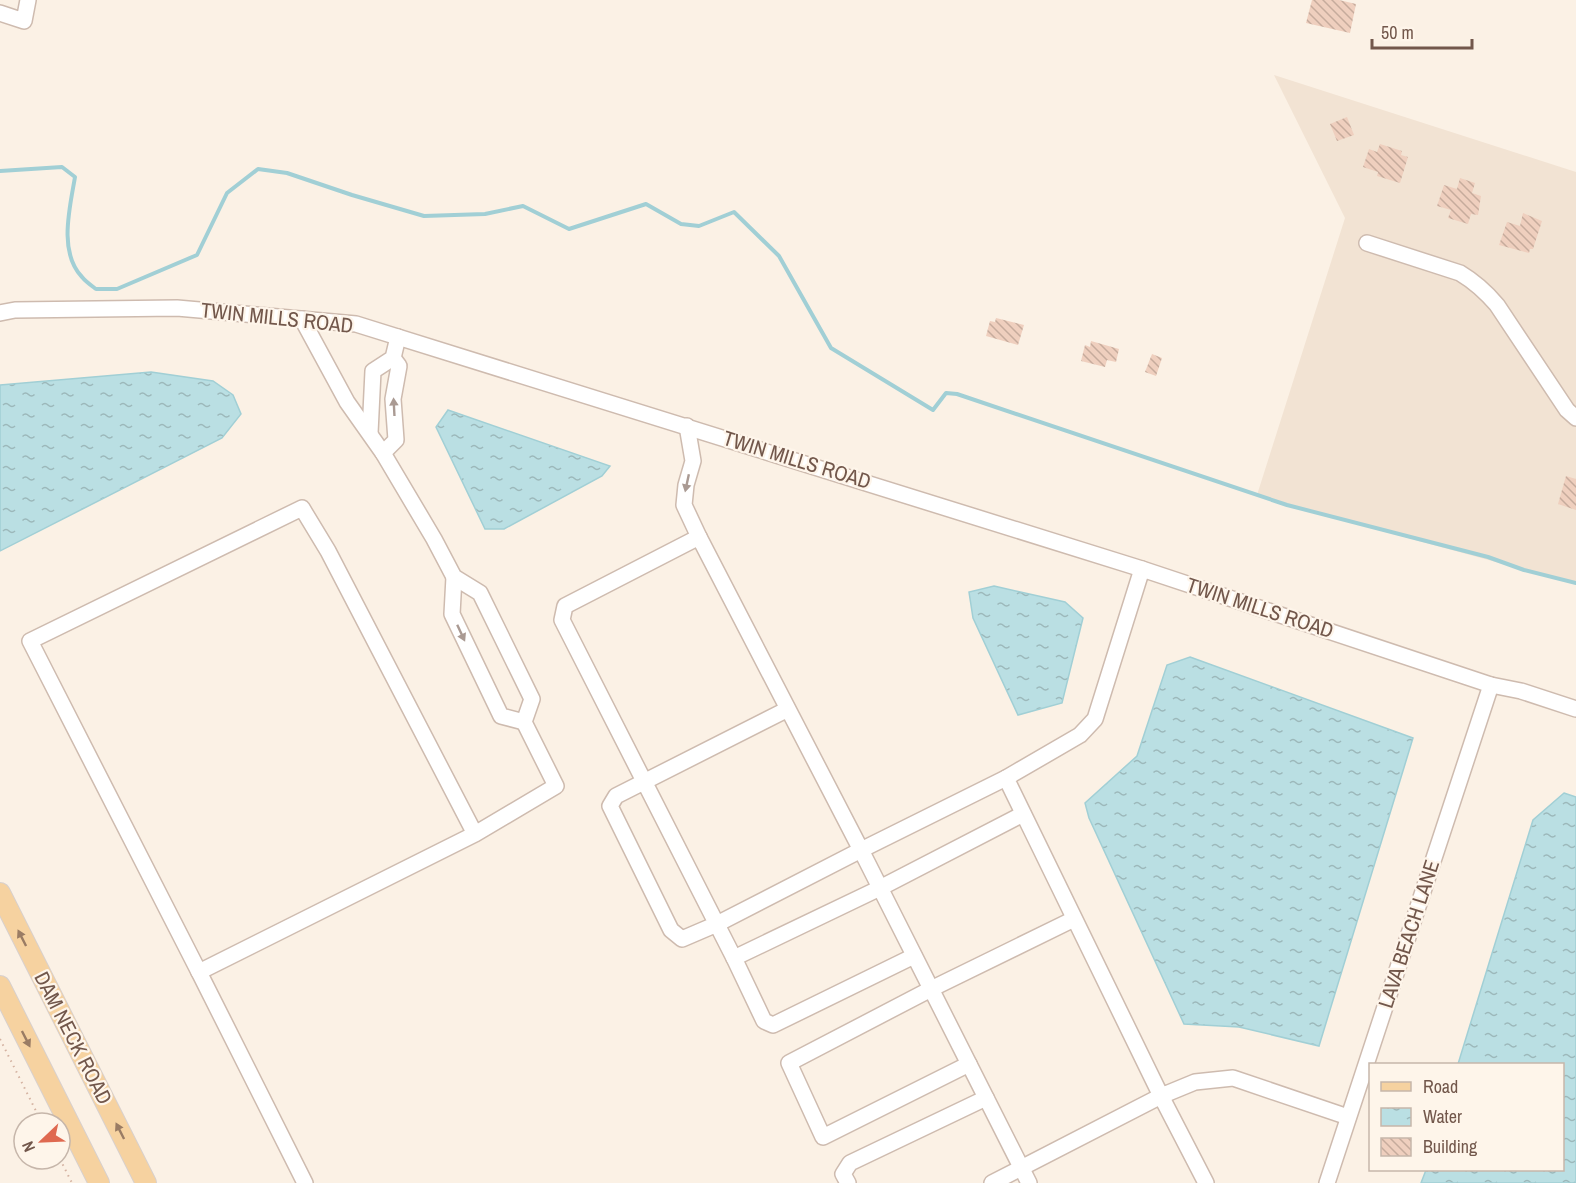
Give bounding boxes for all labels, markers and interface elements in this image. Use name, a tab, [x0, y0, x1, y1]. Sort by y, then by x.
scale bar	[1372, 12, 1472, 50]
text: 50 m	[1381, 20, 1414, 45]
street label: TWIN MILLS ROAD	[199, 295, 355, 340]
one-way arrow	[389, 398, 398, 417]
street label: TWIN MILLS ROAD	[720, 423, 875, 496]
one-way arrow	[682, 474, 691, 493]
street label: TWIN MILLS ROAD	[1183, 570, 1337, 645]
one-way arrow	[457, 624, 466, 641]
street label: LAVA BEACH LANE	[1371, 856, 1446, 1012]
one-way arrow	[18, 929, 27, 946]
street label: DAM NECK ROAD	[28, 966, 119, 1109]
one-way arrow	[22, 1030, 31, 1047]
legend	[1369, 1063, 1564, 1171]
text: Road	[1423, 1074, 1458, 1099]
text: Water	[1423, 1104, 1462, 1129]
north arrow	[12, 1111, 72, 1171]
one-way arrow	[115, 1122, 124, 1139]
text: Building	[1423, 1134, 1478, 1159]
text: N	[16, 1138, 40, 1156]

